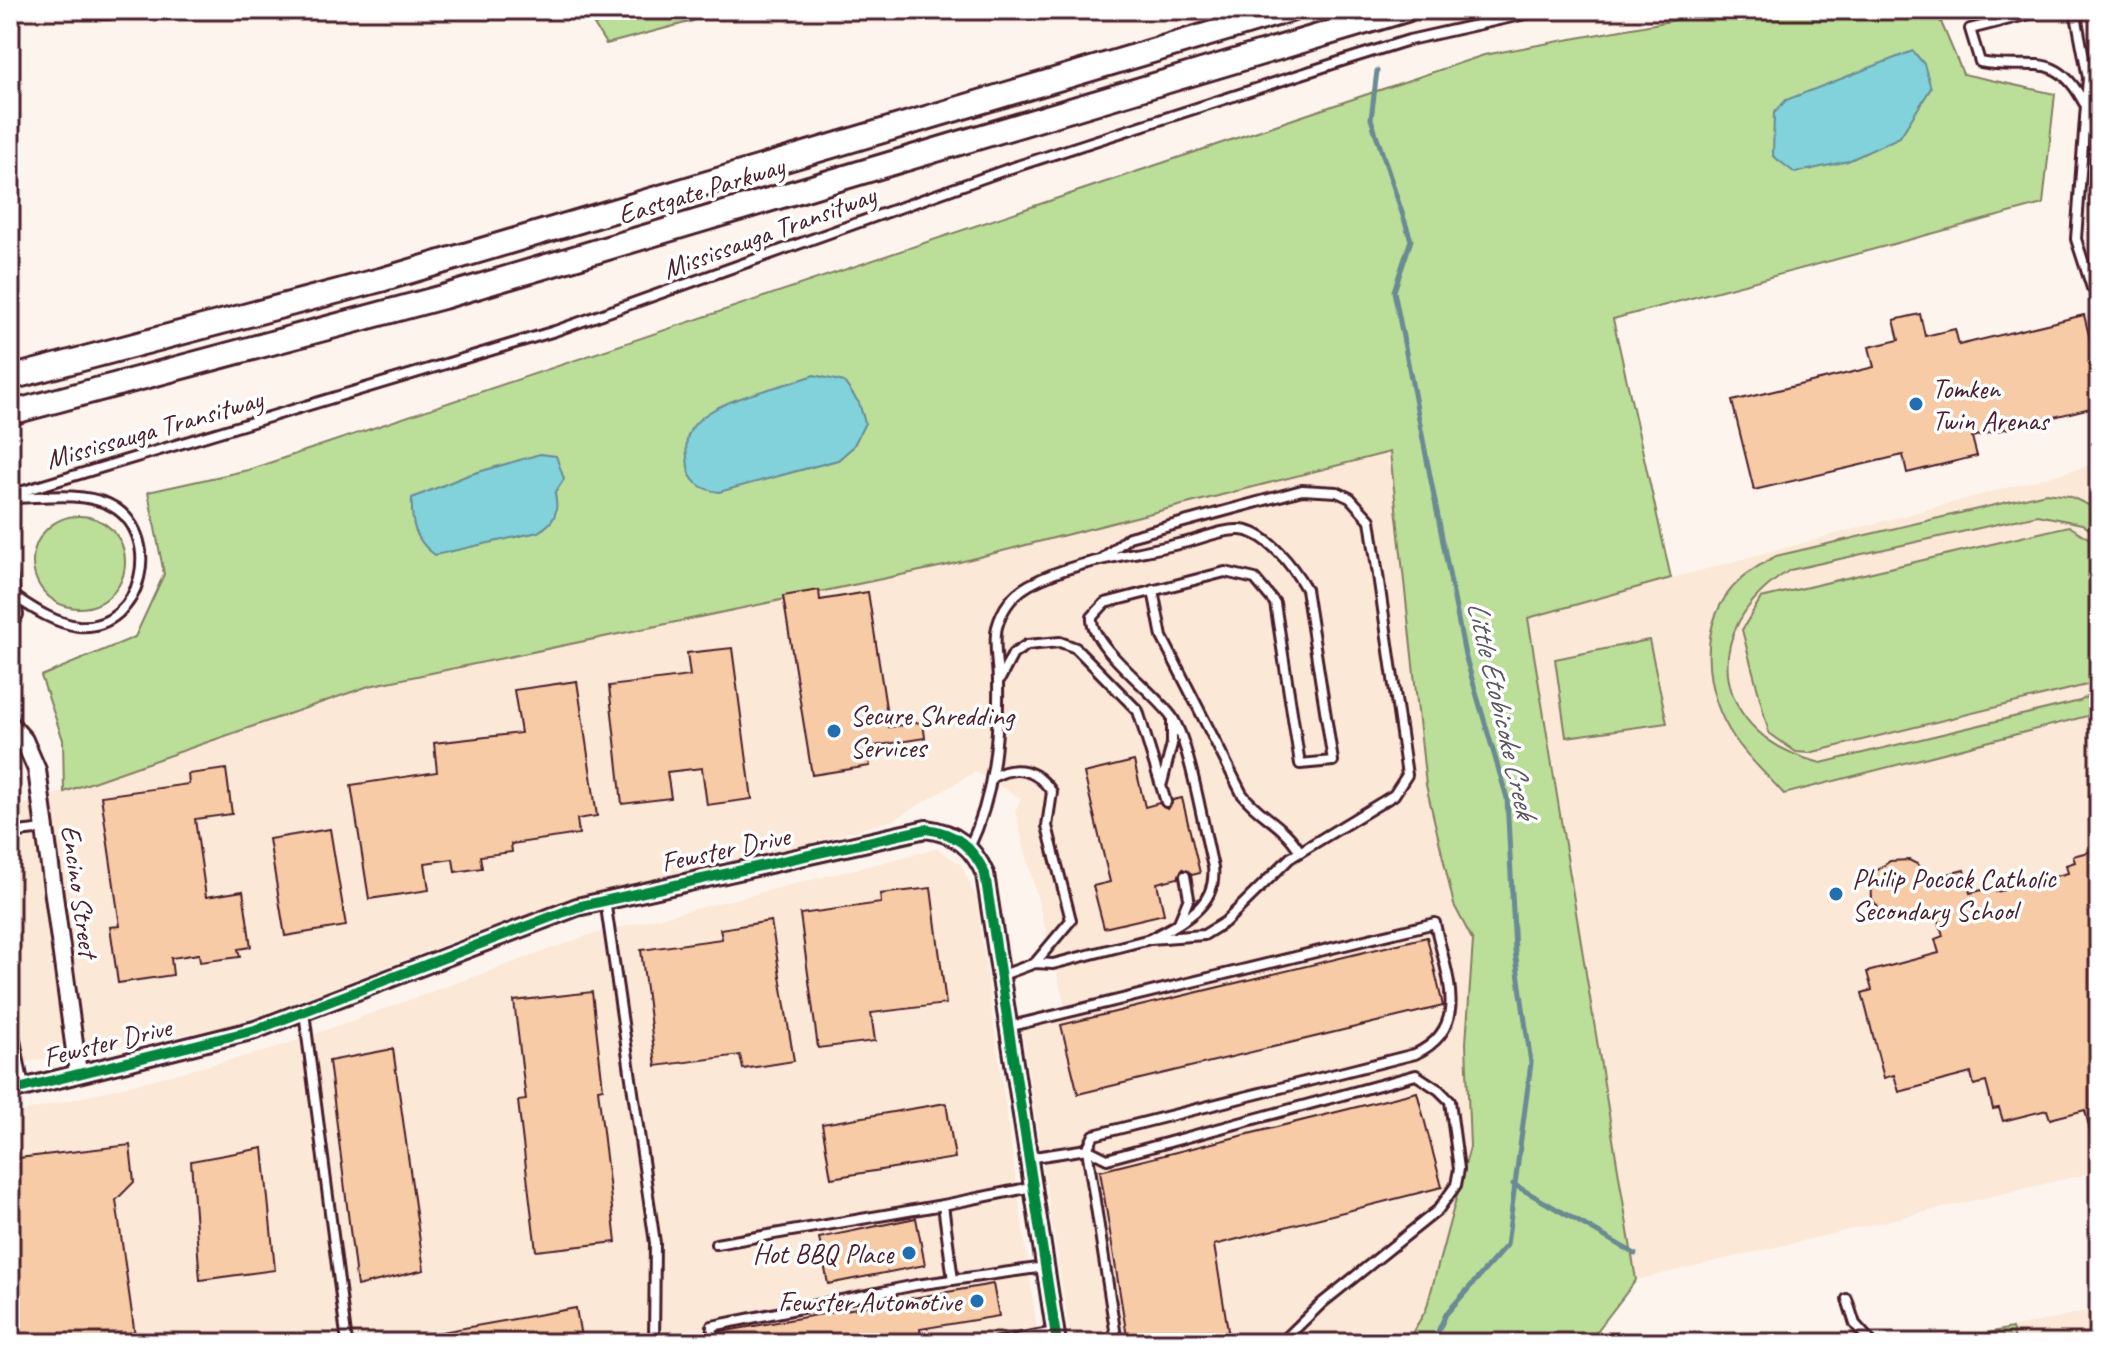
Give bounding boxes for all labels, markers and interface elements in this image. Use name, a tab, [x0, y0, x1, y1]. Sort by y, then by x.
street label: Eastgate Parkway	[614, 147, 791, 232]
street label: Mississauga Transitway	[658, 176, 882, 287]
place label: Tomken Twin Arenas	[1932, 371, 2051, 438]
street label: Mississauga Transitway	[42, 381, 269, 477]
marker: Tomken Twin Arenas	[1907, 395, 1925, 413]
water label: Little Etobicoke Creek	[1459, 597, 1547, 827]
place label: Secure Shredding Services	[850, 698, 1016, 765]
marker: Secure Shredding Services	[825, 722, 843, 740]
street label: Fewster Drive	[658, 818, 794, 880]
street label: Encino Street	[53, 823, 107, 963]
place label: Philip Pocock Catholic Secondary School	[1852, 861, 2058, 928]
marker: Philip Pocock Catholic Secondary School	[1827, 885, 1845, 903]
street label: Fewster Drive	[39, 1009, 176, 1075]
place label: Hot BBQ Place	[753, 1236, 895, 1271]
marker: Hot BBQ Place	[900, 1244, 918, 1262]
place label: Fewster Automotive	[778, 1284, 963, 1319]
marker: Fewster Automotive	[968, 1292, 986, 1310]

